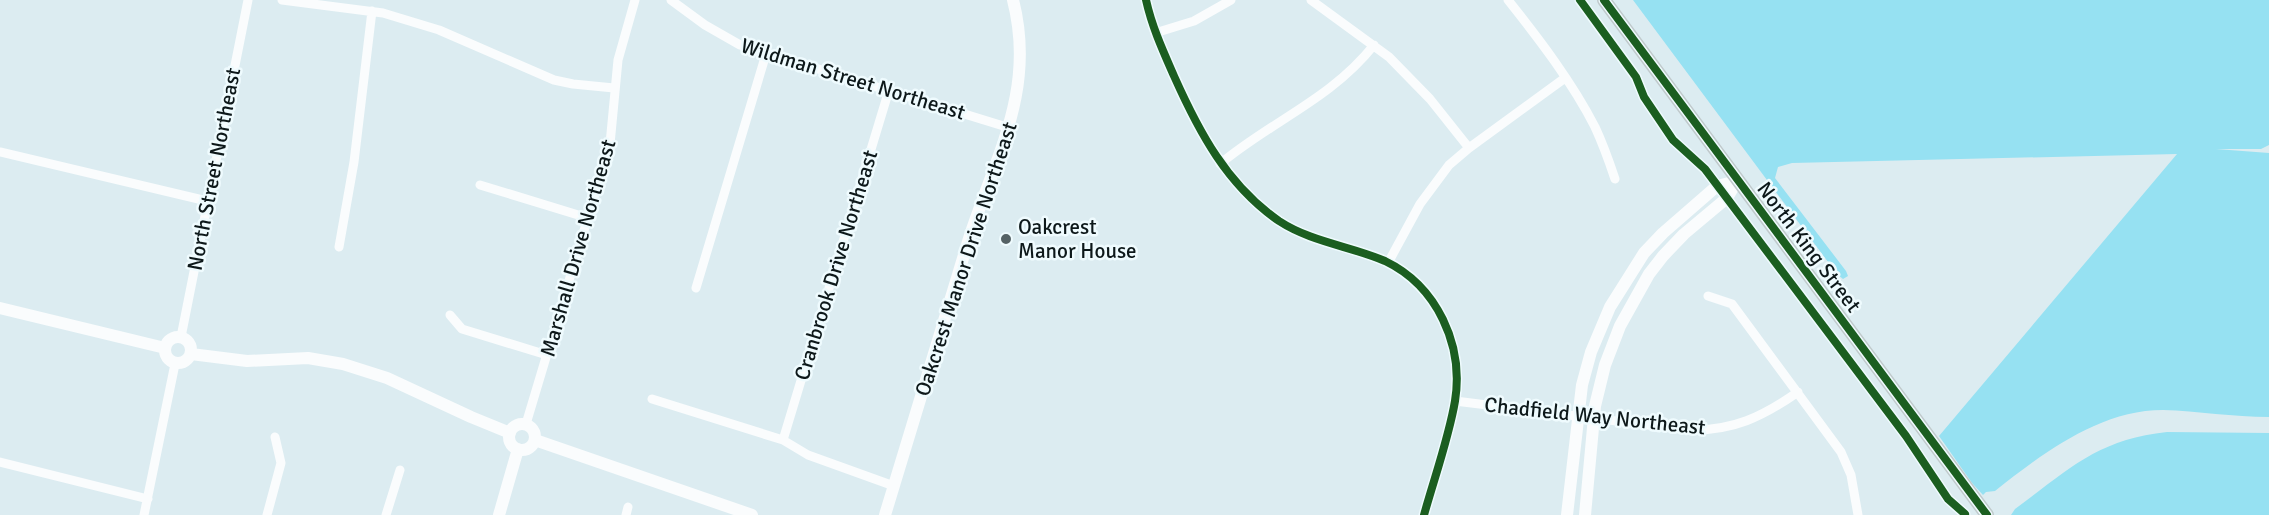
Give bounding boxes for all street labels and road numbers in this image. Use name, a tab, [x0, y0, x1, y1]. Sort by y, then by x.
street label: Wildman Street Northeast	[738, 32, 968, 126]
street label: North Street Northeast	[182, 65, 246, 273]
street label: Oakcrest Manor Drive Northeast	[909, 119, 1023, 399]
street label: Marshall Drive Northeast	[535, 136, 621, 360]
street label: Cranbrook Drive Northeast	[789, 147, 883, 383]
street label: North King Street	[1751, 177, 1867, 317]
street label: Chadfield Way Northeast	[1483, 391, 1707, 441]

